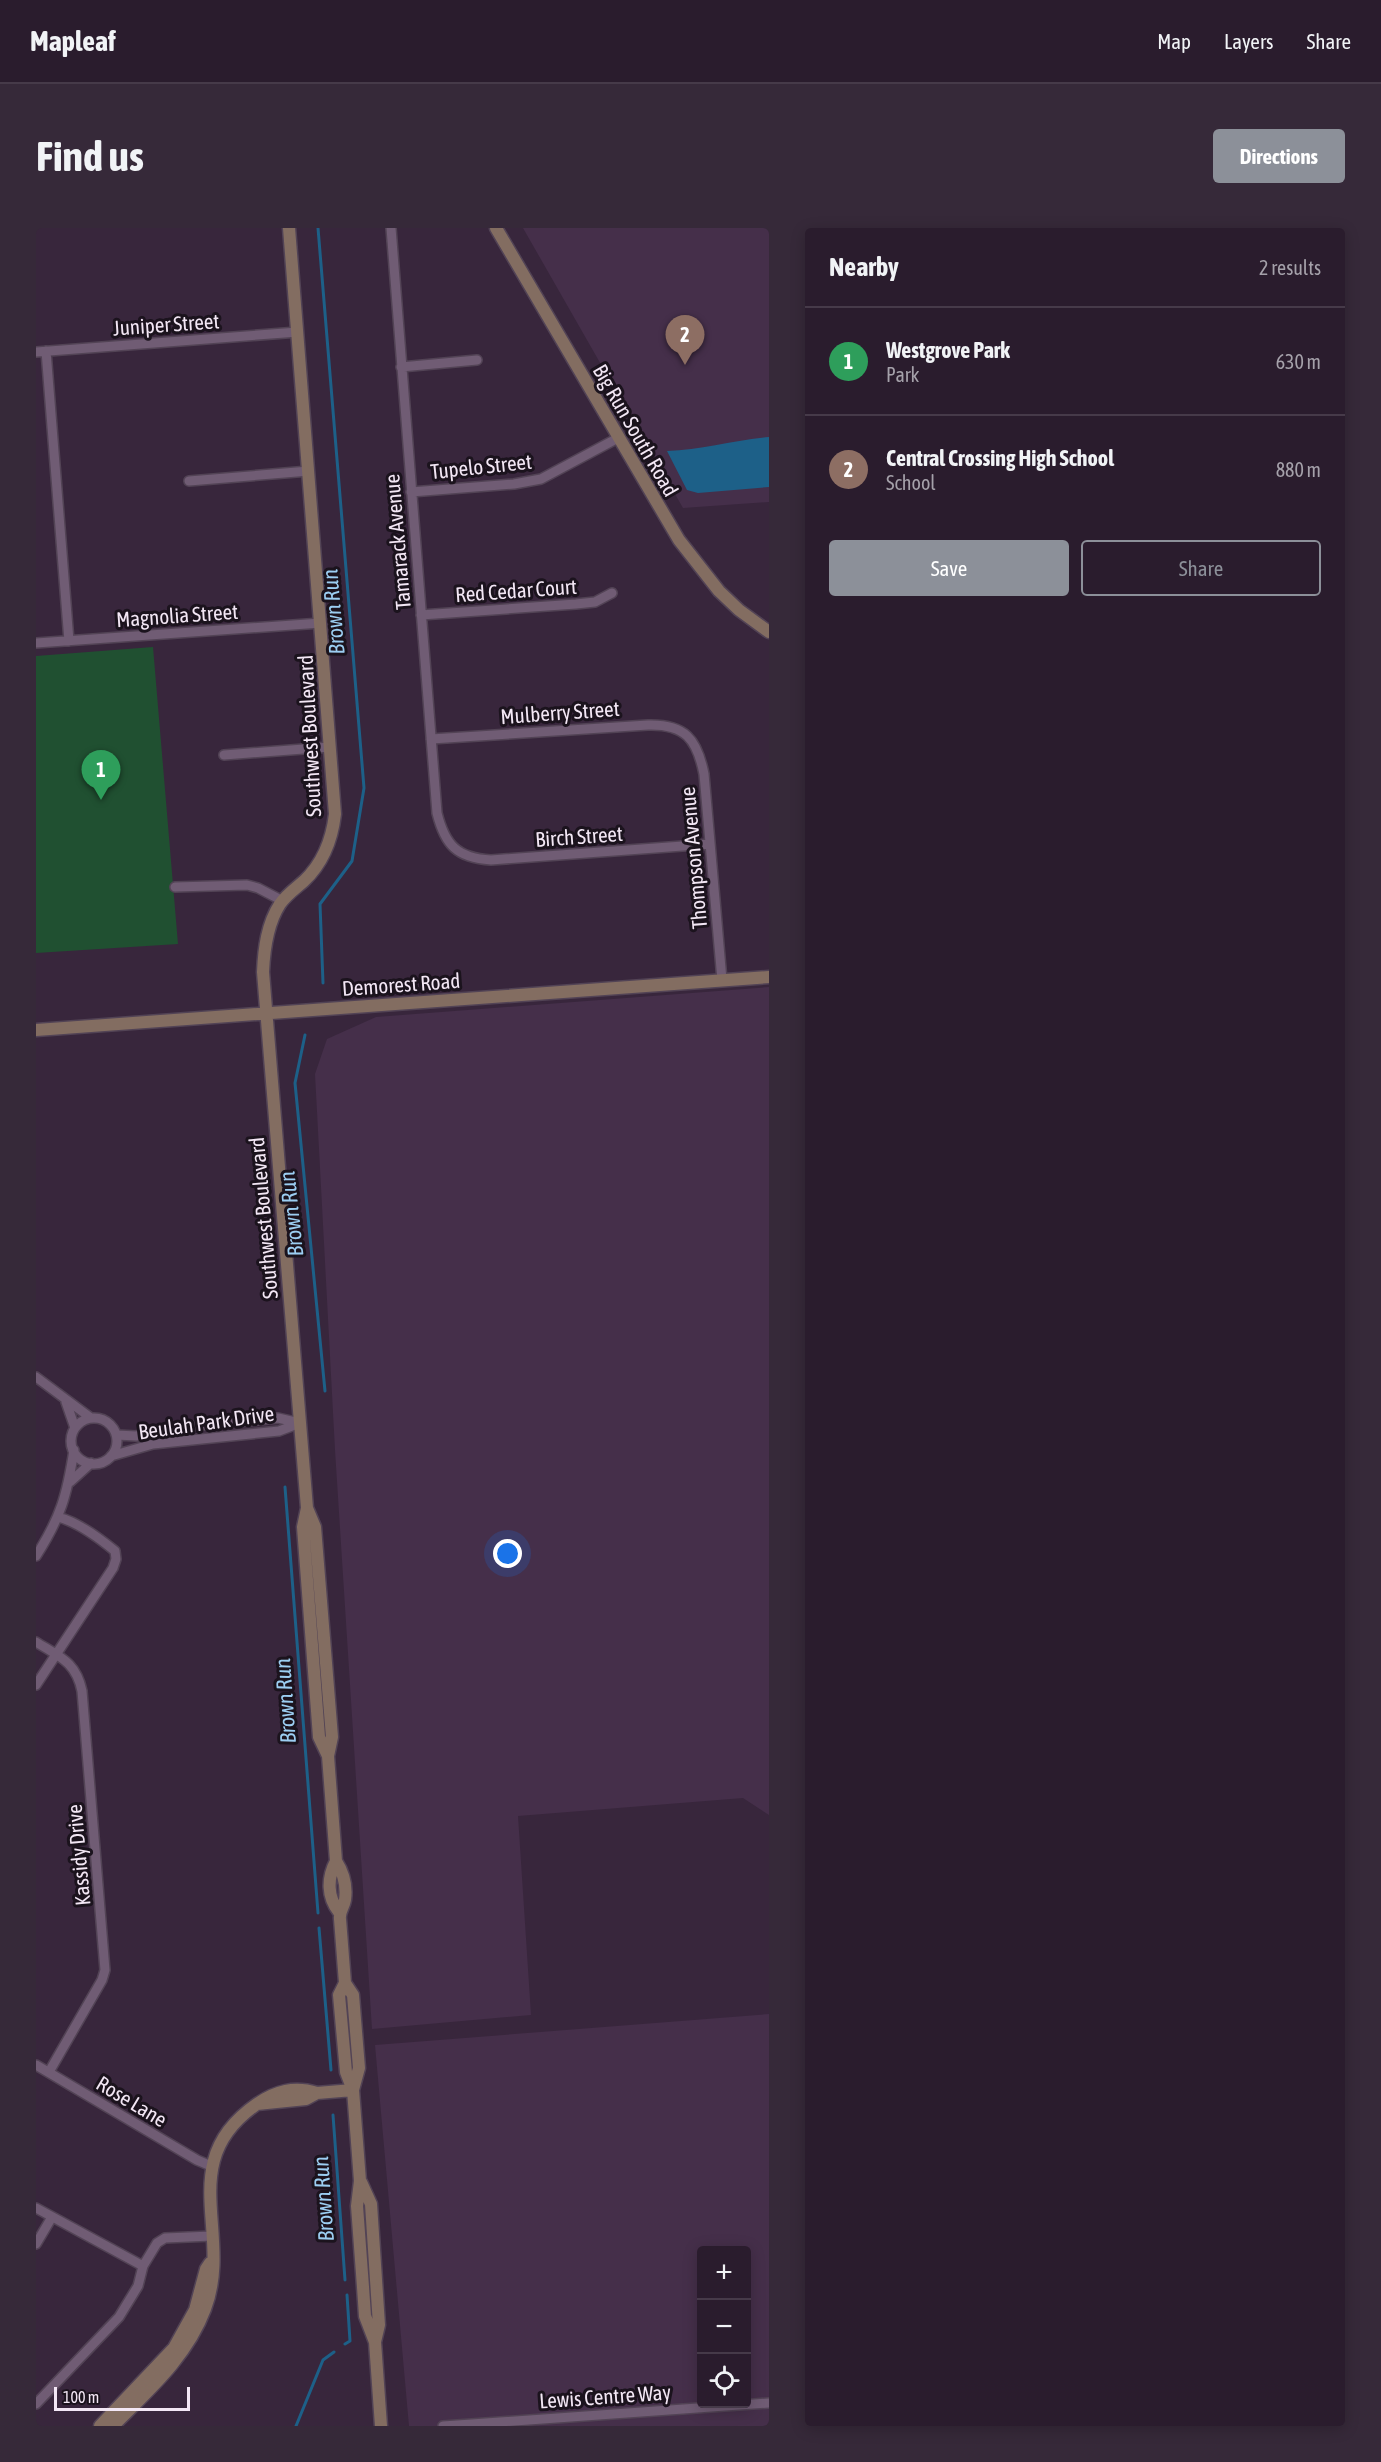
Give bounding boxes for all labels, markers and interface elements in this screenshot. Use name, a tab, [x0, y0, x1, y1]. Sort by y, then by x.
text: Mapleaf	[30, 25, 116, 57]
text: Map	[1157, 29, 1191, 53]
text: Layers	[1224, 29, 1274, 53]
text: Share	[1307, 29, 1351, 53]
button: Directions	[1213, 129, 1345, 183]
text: Find us	[36, 132, 144, 180]
text: Nearby	[829, 252, 899, 282]
text: 2 results	[1259, 256, 1321, 279]
street label: Juniper Street	[112, 308, 220, 340]
pin: 2	[666, 316, 704, 365]
text: Westgrove Park	[886, 337, 1010, 363]
text: 1	[844, 350, 853, 373]
text: 630 m	[1276, 350, 1321, 373]
street label: Big Run South Road	[588, 360, 684, 500]
text: Park	[886, 363, 919, 386]
text: Central Crossing High School	[886, 445, 1114, 471]
street label: Tupelo Street	[429, 449, 533, 483]
text: 2	[844, 458, 853, 481]
text: 880 m	[1276, 458, 1321, 481]
text: School	[886, 471, 936, 494]
street label: Tamarack Avenue	[379, 473, 415, 611]
button: Save	[829, 540, 1069, 596]
button: Share	[1081, 540, 1321, 596]
water label: Brown Run	[316, 568, 350, 656]
street label: Red Cedar Court	[454, 574, 578, 606]
street label: Magnolia Street	[115, 599, 239, 631]
street label: Southwest Boulevard	[293, 654, 325, 818]
street label: Mulberry Street	[500, 696, 620, 728]
pin: 1	[82, 750, 120, 800]
street label: Thompson Avenue	[675, 786, 711, 930]
street label: Birch Street	[534, 821, 624, 851]
street label: Demorest Road	[341, 968, 461, 1000]
street label: Southwest Boulevard	[244, 1136, 282, 1300]
water label: Brown Run	[274, 1170, 308, 1258]
street label: Beulah Park Drive	[137, 1401, 275, 1443]
your location	[493, 1539, 522, 1568]
water label: Brown Run	[269, 1657, 301, 1745]
street label: Kassidy Drive	[62, 1803, 94, 1907]
street label: Rose Lane	[92, 2071, 172, 2131]
water label: Brown Run	[307, 2155, 339, 2243]
map controls	[697, 2246, 751, 2408]
button: +	[697, 2246, 751, 2300]
button: −	[697, 2300, 751, 2354]
button: locate	[697, 2354, 751, 2408]
street label: Lewis Centre Way	[538, 2379, 672, 2413]
scale bar	[54, 2384, 190, 2412]
text: 100 m	[63, 2388, 99, 2406]

